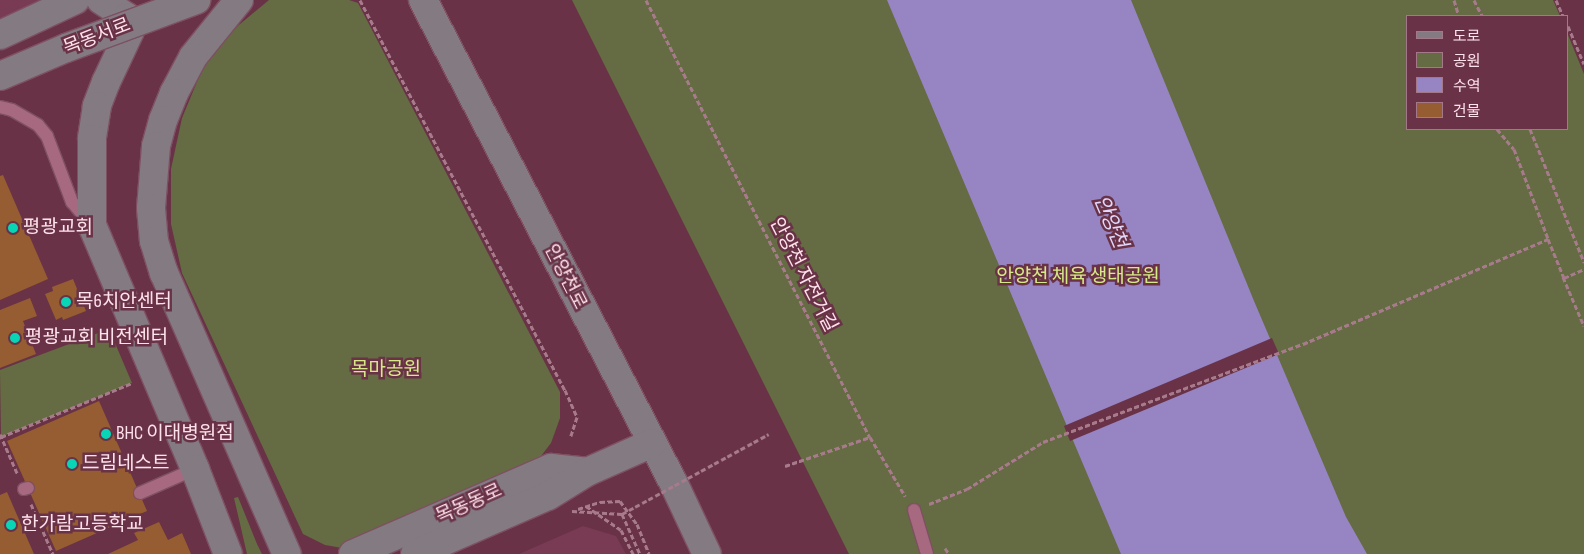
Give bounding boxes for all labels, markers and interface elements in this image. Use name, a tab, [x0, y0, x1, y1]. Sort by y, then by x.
street label: 목동서로	[60, 14, 134, 60]
legend	[1406, 15, 1569, 130]
text: 도로	[1453, 27, 1481, 46]
text: 공원	[1453, 52, 1481, 71]
text: 수역	[1453, 77, 1481, 96]
text: 건물	[1453, 102, 1481, 121]
water label: 안양천	[1088, 192, 1132, 252]
street label: 안양천 자전거길	[764, 214, 842, 336]
place label: 평광교회	[23, 217, 93, 239]
marker: 평광교회	[7, 222, 19, 234]
street label: 안양천로	[539, 241, 591, 313]
park label: 안양천 체육 생태공원	[996, 266, 1160, 288]
place label: 목6치안센터	[76, 291, 172, 313]
marker: 목6치안센터	[60, 296, 72, 308]
place label: 평광교회 비전센터	[25, 327, 168, 349]
marker: 평광교회 비전센터	[9, 332, 21, 344]
park label: 목마공원	[351, 359, 421, 381]
place label: BHC 이대병원점	[116, 423, 234, 445]
marker: BHC 이대병원점	[100, 428, 112, 440]
place label: 드림네스트	[82, 453, 169, 475]
marker: 드림네스트	[66, 458, 78, 470]
street label: 목동동로	[432, 479, 506, 529]
place label: 한가람고등학교	[21, 514, 143, 536]
marker: 한가람고등학교	[5, 519, 17, 531]

